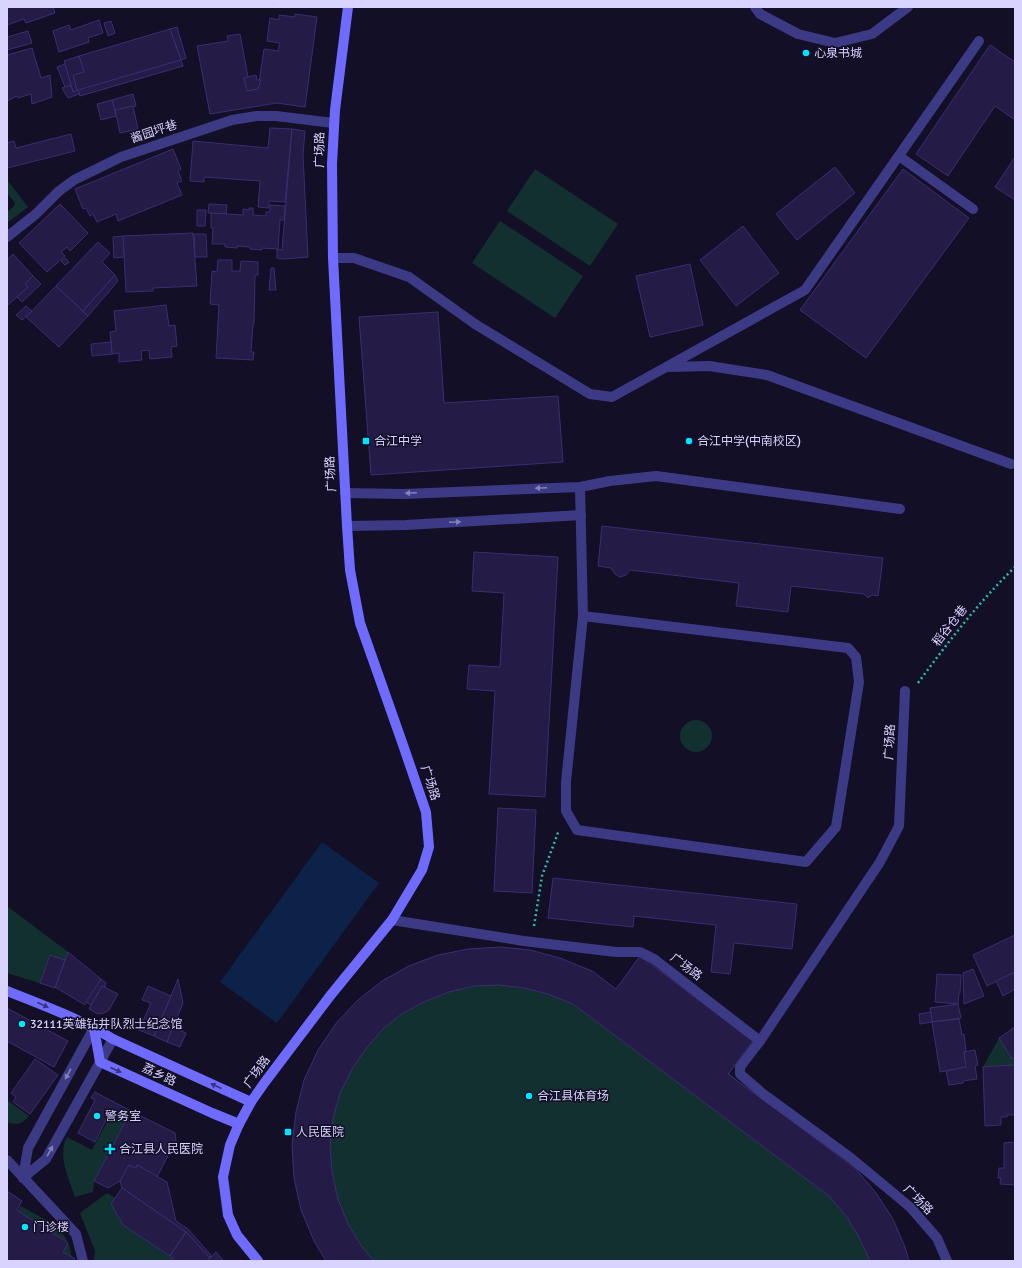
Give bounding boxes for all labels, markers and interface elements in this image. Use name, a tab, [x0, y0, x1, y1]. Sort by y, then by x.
place label: 心泉书城	[814, 46, 862, 61]
marker: 心泉书城	[801, 48, 811, 58]
street label: 酱园坪巷	[129, 117, 179, 147]
street label: 广场路	[312, 132, 328, 168]
place label: 合江中学	[374, 434, 422, 449]
place label: 合江中学(中南校区)	[697, 434, 801, 449]
marker: 合江中学	[361, 436, 371, 446]
marker: 合江中学(中南校区)	[684, 436, 694, 446]
street label: 广场路	[323, 456, 339, 492]
one-way arrow	[535, 485, 547, 492]
one-way arrow	[405, 490, 417, 497]
one-way arrow	[449, 519, 462, 525]
street label: 稻谷仓巷	[929, 602, 971, 650]
street label: 广场路	[882, 724, 898, 760]
street label: 广场路	[417, 764, 443, 802]
street label: 广场路	[667, 950, 705, 984]
one-way arrow	[38, 1002, 49, 1008]
place label: 32111英雄钻井队烈士纪念馆	[30, 1017, 182, 1032]
marker: 32111英雄钻井队烈士纪念馆	[17, 1019, 27, 1029]
street label: 广场路	[240, 1053, 274, 1091]
street label: 荔乡路	[140, 1061, 178, 1089]
one-way arrow	[111, 1067, 122, 1073]
one-way arrow	[65, 1068, 72, 1080]
one-way arrow	[210, 1083, 221, 1089]
place label: 合江县体育场	[537, 1089, 609, 1104]
marker: 合江县体育场	[524, 1091, 534, 1101]
place label: 警务室	[105, 1109, 141, 1124]
marker: 警务室	[92, 1111, 102, 1121]
place label: 人民医院	[296, 1125, 344, 1140]
marker: 人民医院	[283, 1127, 293, 1137]
place label: 合江县人民医院	[119, 1142, 203, 1157]
marker: 合江县人民医院	[104, 1143, 116, 1155]
one-way arrow	[47, 1145, 54, 1157]
street label: 广场路	[900, 1182, 936, 1218]
place label: 门诊楼	[33, 1220, 69, 1235]
marker: 门诊楼	[20, 1222, 30, 1232]

